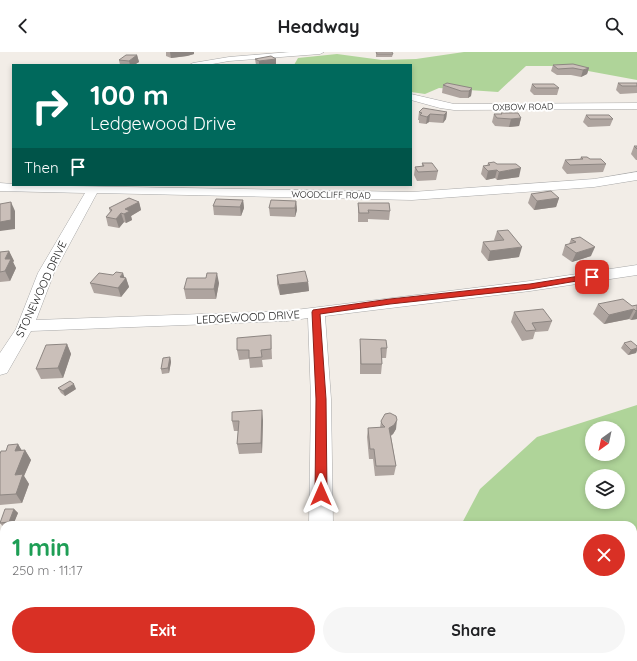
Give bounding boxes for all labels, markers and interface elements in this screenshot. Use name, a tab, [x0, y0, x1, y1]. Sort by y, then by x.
icon: back	[12, 15, 34, 37]
text: Headway	[277, 15, 360, 38]
icon: search	[603, 15, 625, 37]
text: 100 m	[90, 77, 169, 112]
icon: right	[24, 80, 76, 132]
street label: OXBOW ROAD	[492, 100, 554, 113]
text: Ledgewood Drive	[90, 112, 236, 135]
icon: arrive	[67, 156, 89, 178]
text: Then	[24, 158, 59, 177]
street label: WOODCLIFF ROAD	[291, 188, 371, 201]
street label: STONEWOOD DRIVE	[12, 238, 70, 340]
pin	[575, 260, 609, 294]
icon: arrive	[581, 266, 603, 288]
street label: LEDGEWOOD DRIVE	[196, 307, 300, 327]
north arrow	[585, 421, 625, 461]
map controls	[585, 421, 625, 509]
button: layers	[585, 469, 625, 509]
position arrow	[300, 473, 342, 515]
text: 1 min	[12, 532, 70, 562]
button: close	[583, 534, 625, 576]
text: 250 m · 11:17	[12, 562, 83, 578]
button: Exit	[12, 607, 315, 653]
button: Share	[323, 607, 625, 653]

